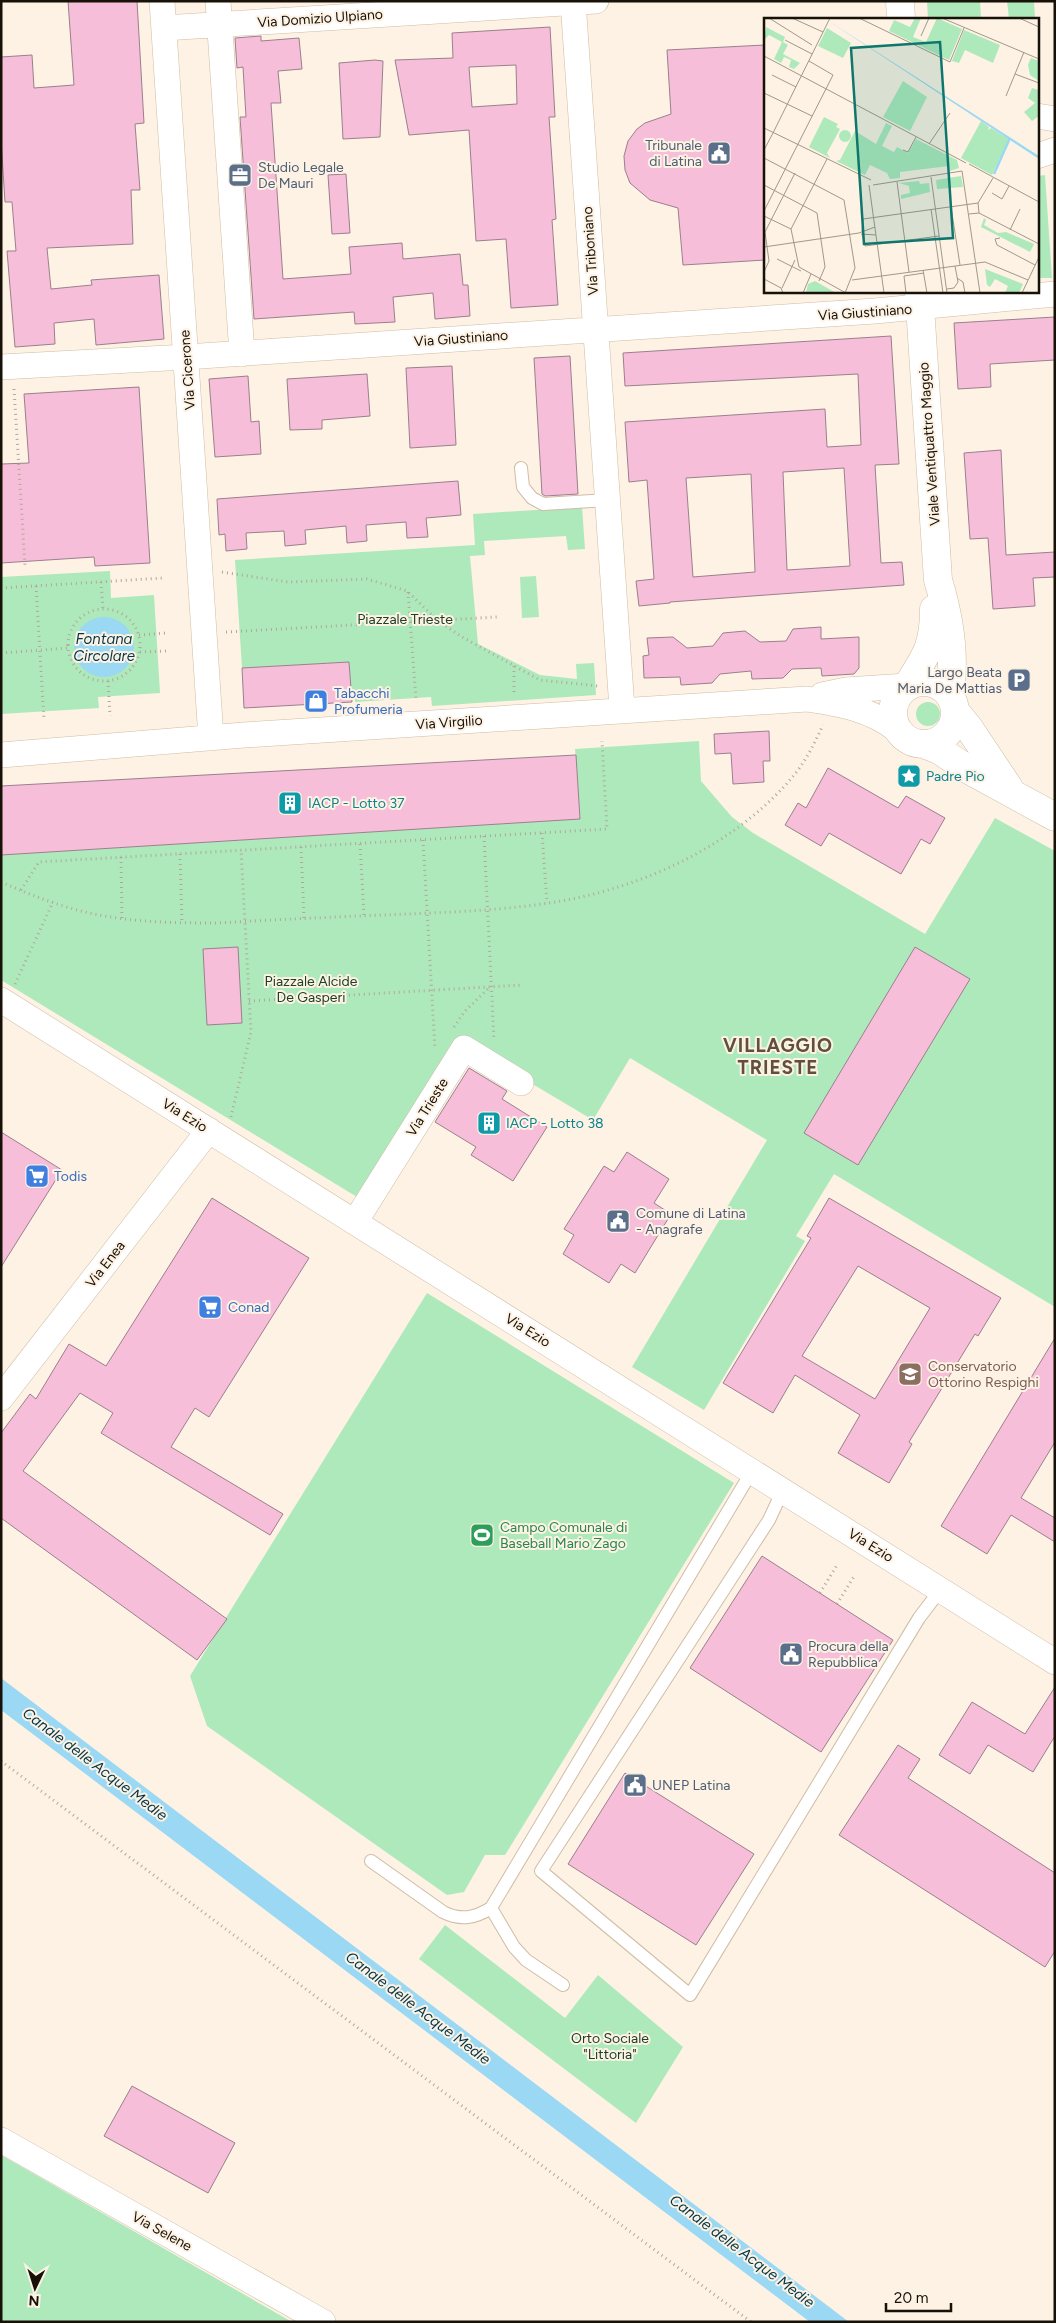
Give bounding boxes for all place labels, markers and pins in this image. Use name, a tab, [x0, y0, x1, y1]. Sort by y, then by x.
place label: Tribunale di Latina	[645, 137, 702, 170]
public building icon: Tribunale di Latina	[706, 140, 732, 166]
place label: Studio Legale De Mauri	[258, 159, 344, 192]
office icon: Studio Legale De Mauri	[227, 162, 253, 188]
place label: Largo Beata Maria De Mattias	[897, 664, 1002, 697]
parking icon: Largo Beata Maria De Mattias	[1006, 667, 1032, 693]
place label: Tabacchi Profumeria	[334, 685, 403, 718]
shop icon: Tabacchi Profumeria	[303, 688, 329, 714]
place icon: Padre Pio	[896, 763, 922, 789]
place label: Padre Pio	[926, 768, 985, 785]
building icon: IACP - Lotto 37	[277, 790, 303, 816]
place label: IACP - Lotto 37	[308, 795, 405, 812]
building icon: IACP - Lotto 38	[476, 1110, 502, 1136]
place label: IACP - Lotto 38	[506, 1115, 604, 1132]
supermarket icon: Todis	[24, 1163, 50, 1189]
place label: Todis	[54, 1168, 87, 1185]
place label: Comune di Latina - Anagrafe	[636, 1205, 746, 1238]
public building icon: Comune di Latina - Anagrafe	[605, 1208, 631, 1234]
supermarket icon: Conad	[197, 1294, 223, 1320]
place label: Conad	[228, 1299, 269, 1316]
place label: Conservatorio Ottorino Respighi	[928, 1358, 1039, 1391]
school or university icon: Conservatorio Ottorino Respighi	[897, 1361, 923, 1387]
place label: Campo Comunale di Baseball Mario Zago	[500, 1519, 628, 1552]
sports icon: Campo Comunale di Baseball Mario Zago	[469, 1522, 495, 1548]
place label: Procura della Repubblica	[808, 1638, 889, 1671]
public building icon: Procura della Repubblica	[778, 1641, 804, 1667]
public building icon: UNEP Latina	[622, 1772, 648, 1798]
place label: UNEP Latina	[652, 1777, 731, 1794]

